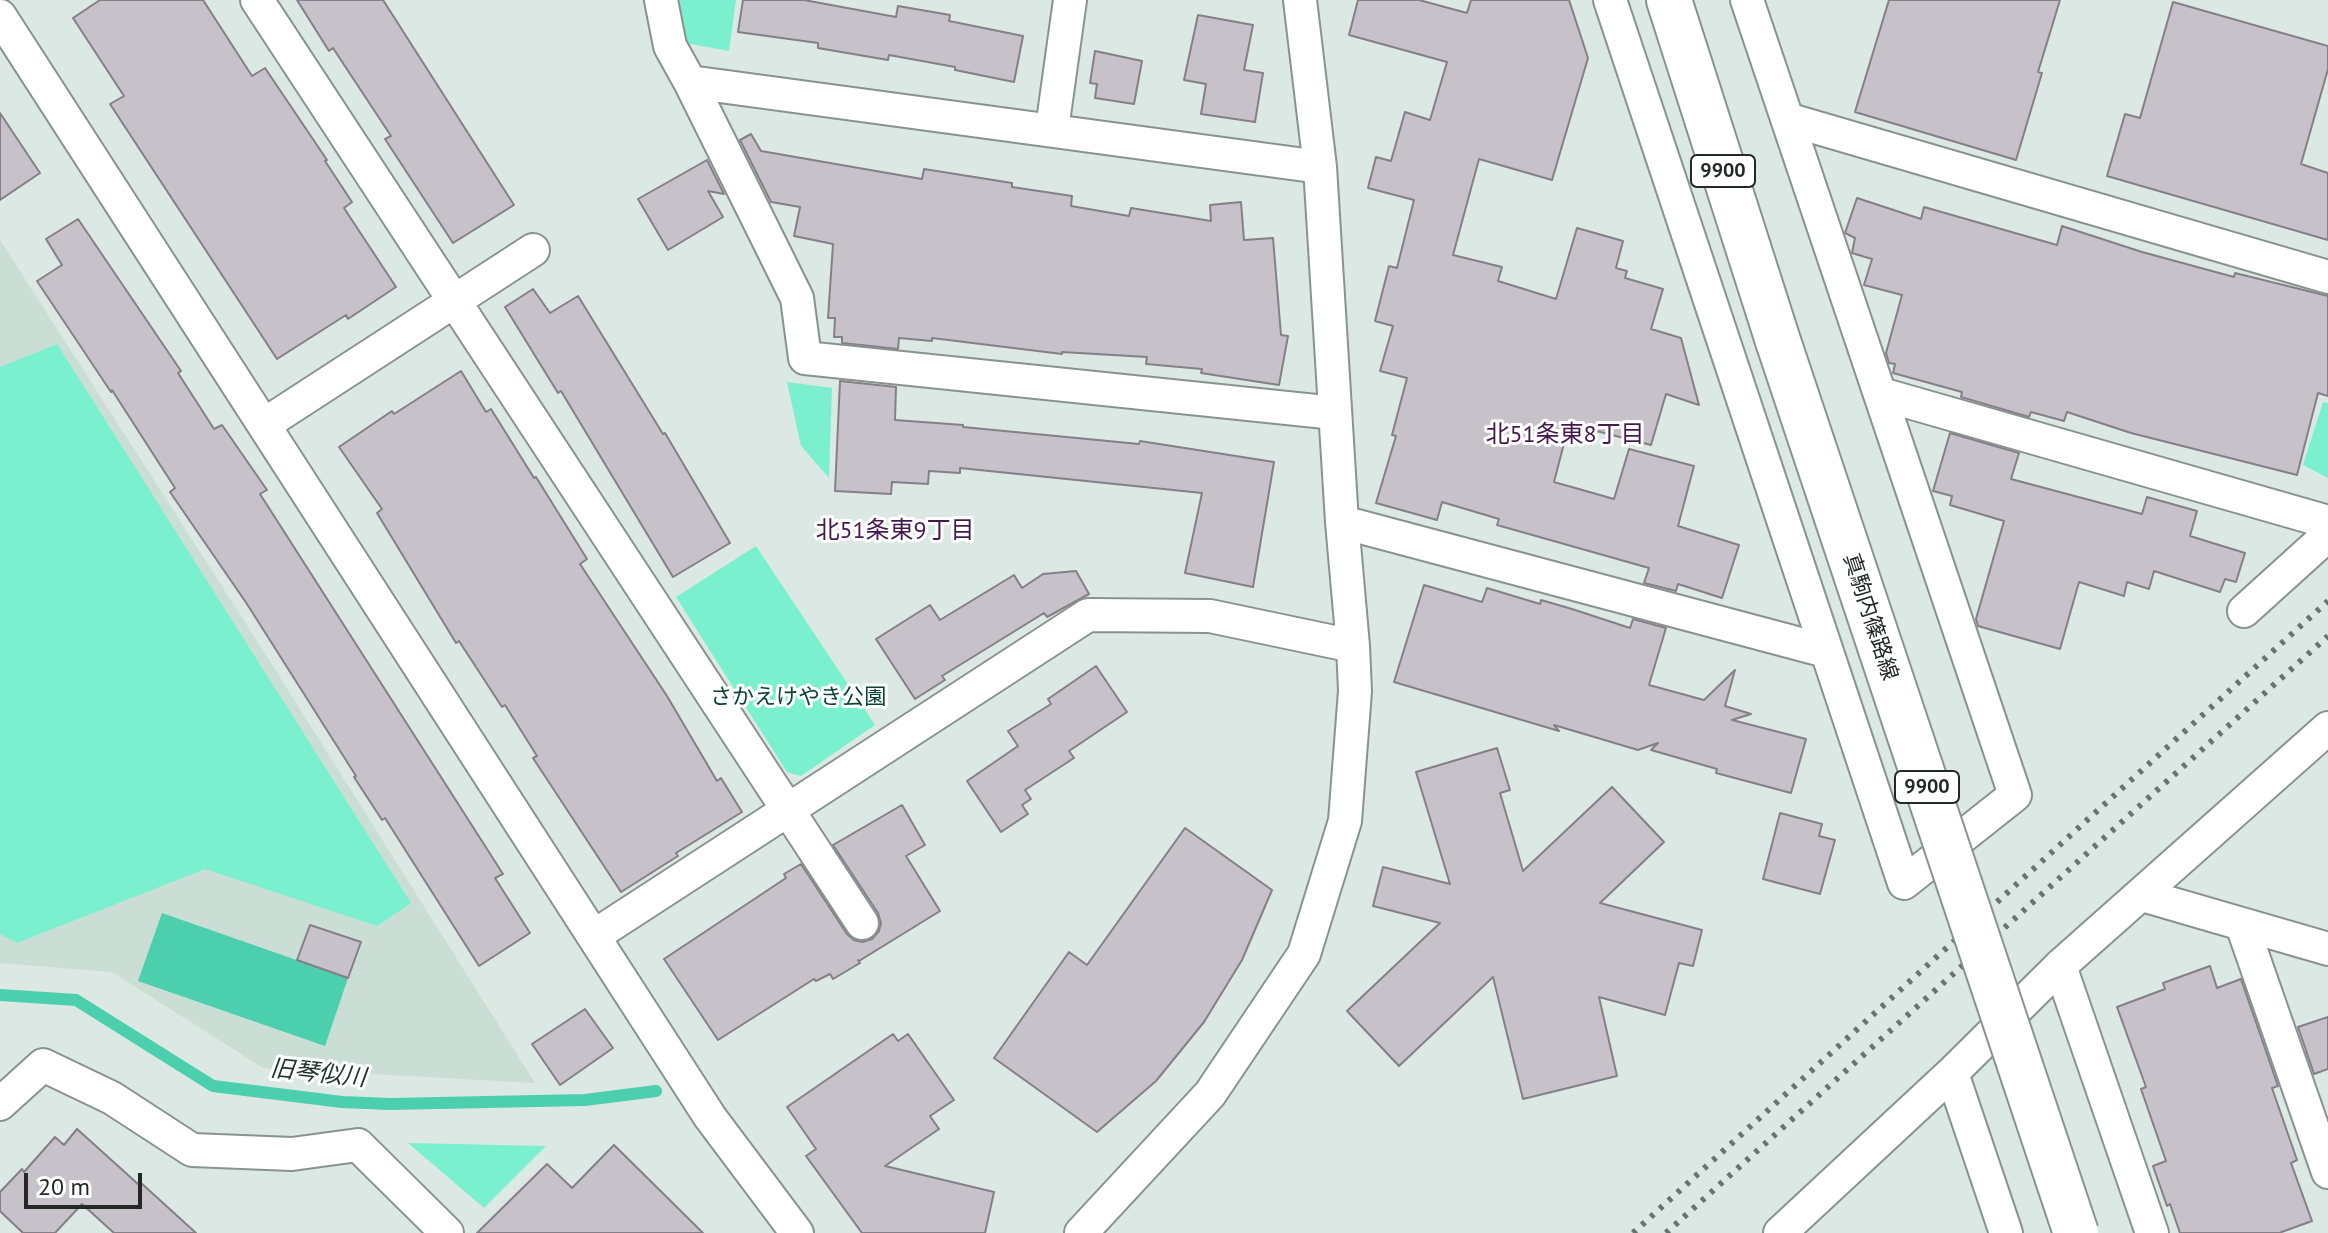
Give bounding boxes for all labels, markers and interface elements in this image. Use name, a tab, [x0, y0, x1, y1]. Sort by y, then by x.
road number: 9900	[1691, 155, 1755, 187]
district label: 北51条東8丁目	[1485, 421, 1645, 449]
district label: 北51条東9丁目	[815, 517, 975, 545]
street label: 真駒内篠路線	[1837, 550, 1903, 684]
park label: さかえけやき公園	[710, 685, 886, 711]
road number: 9900	[1895, 771, 1959, 803]
water label: 旧琴似川	[269, 1055, 367, 1093]
scale bar	[28, 1157, 146, 1207]
text: 20 m	[38, 1171, 90, 1202]

